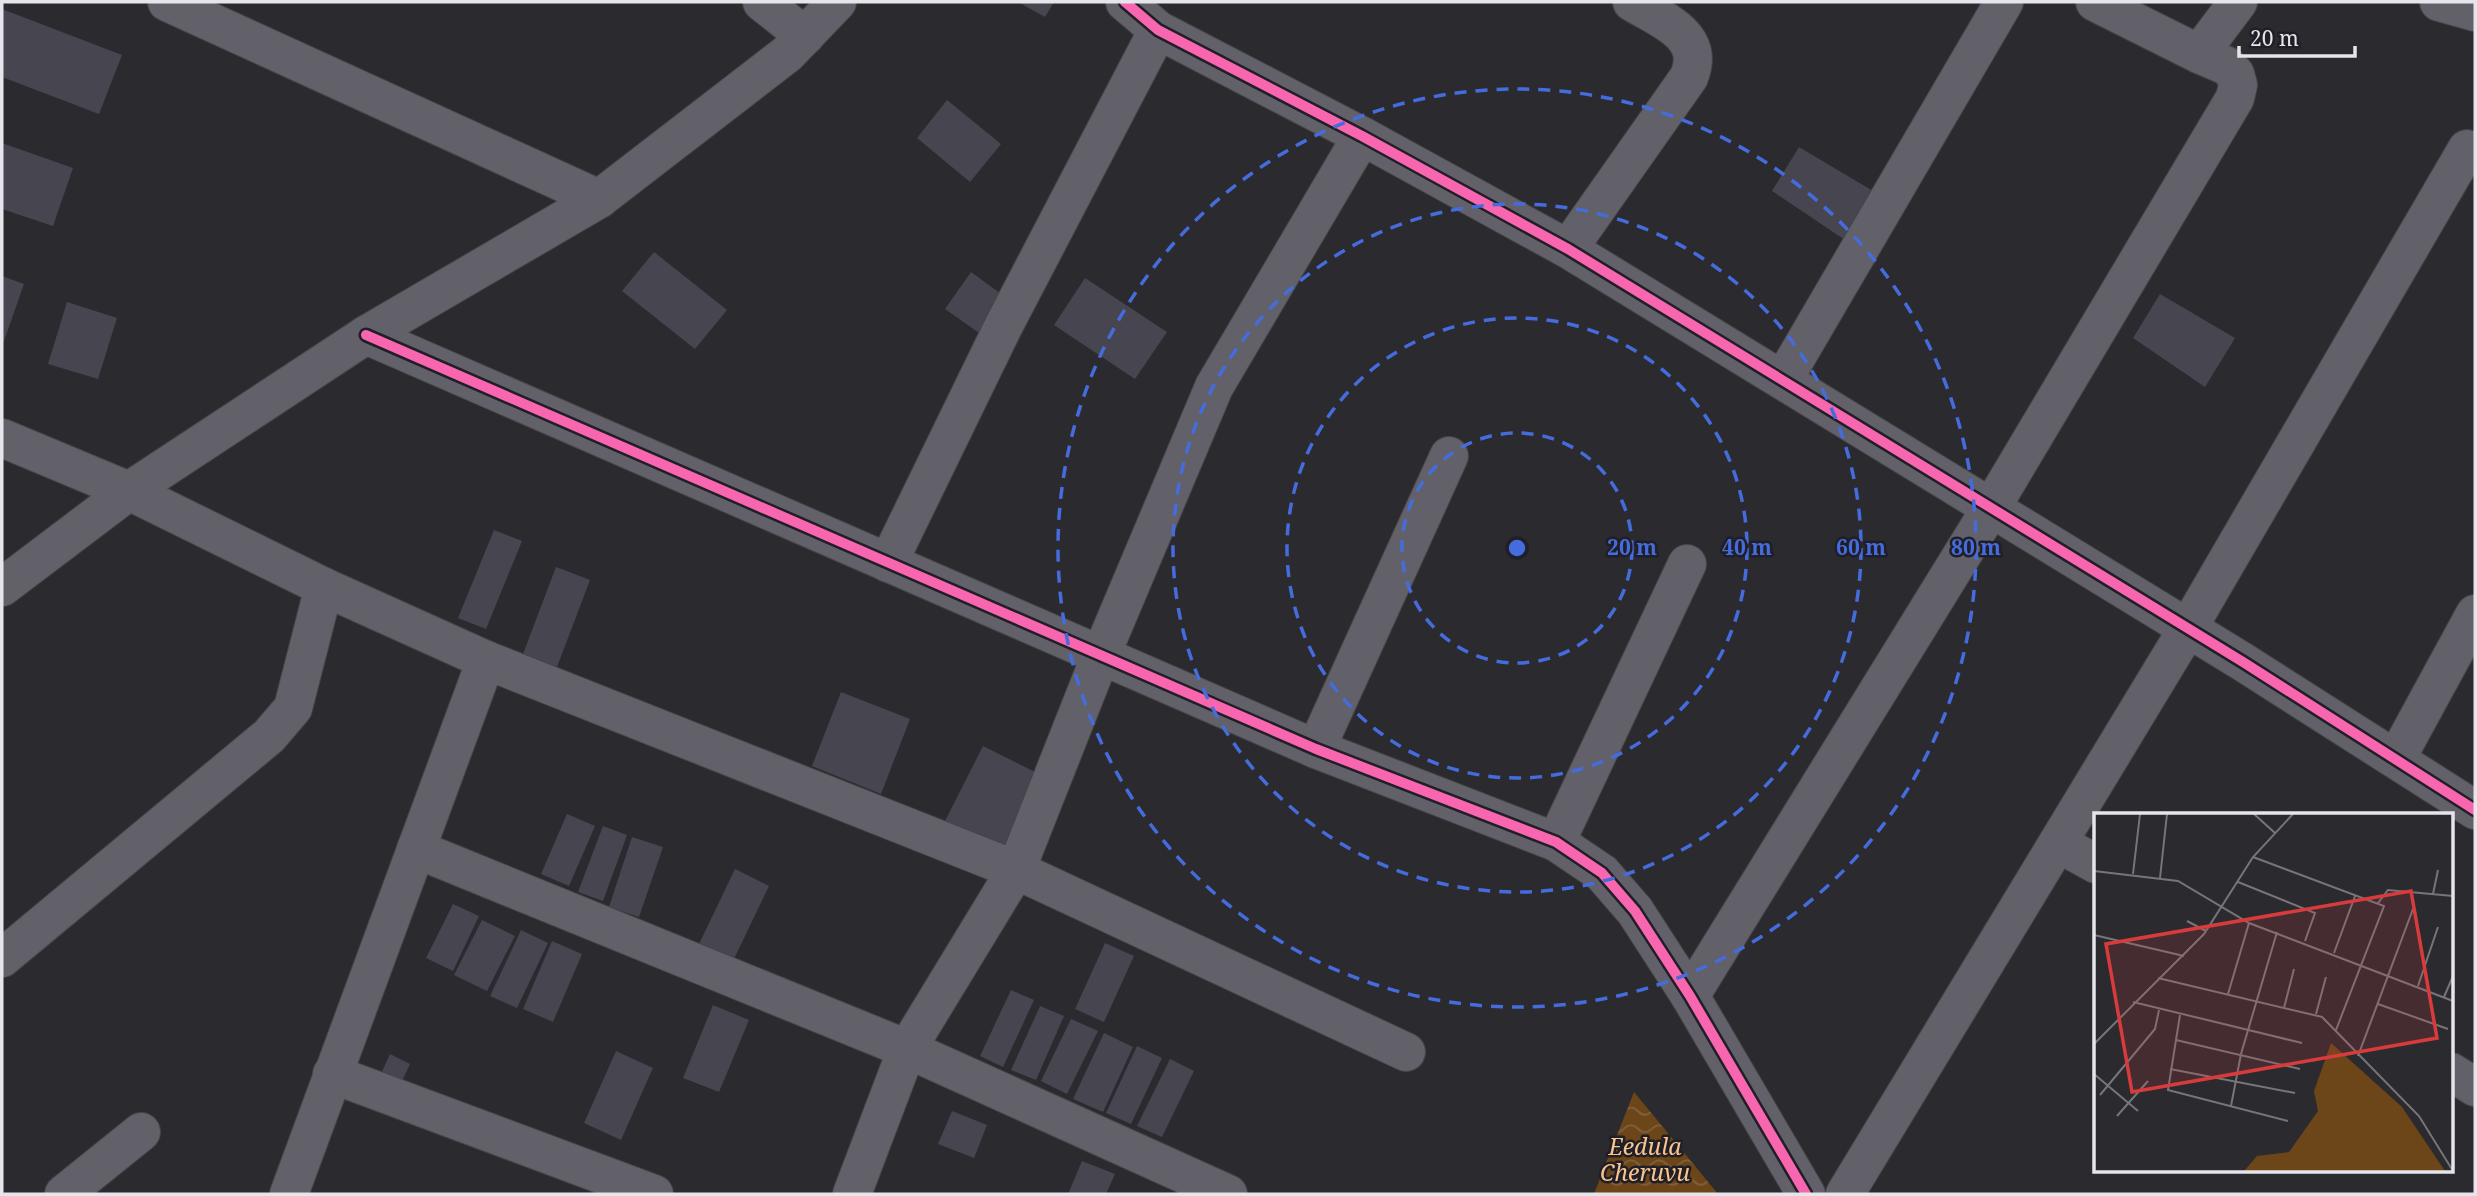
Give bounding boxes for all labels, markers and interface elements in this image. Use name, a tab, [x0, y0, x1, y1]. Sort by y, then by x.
scale bar	[2239, 14, 2354, 58]
text: 20 m	[2250, 24, 2299, 52]
text: 20 m	[1607, 533, 1657, 561]
text: 40 m	[1722, 533, 1772, 561]
text: 60 m	[1836, 533, 1886, 561]
text: 80 m	[1951, 533, 2001, 561]
centre of rings	[1505, 536, 1529, 560]
inset map	[2094, 813, 2452, 1172]
water label: Eedula Cheruvu	[1600, 1130, 1690, 1188]

